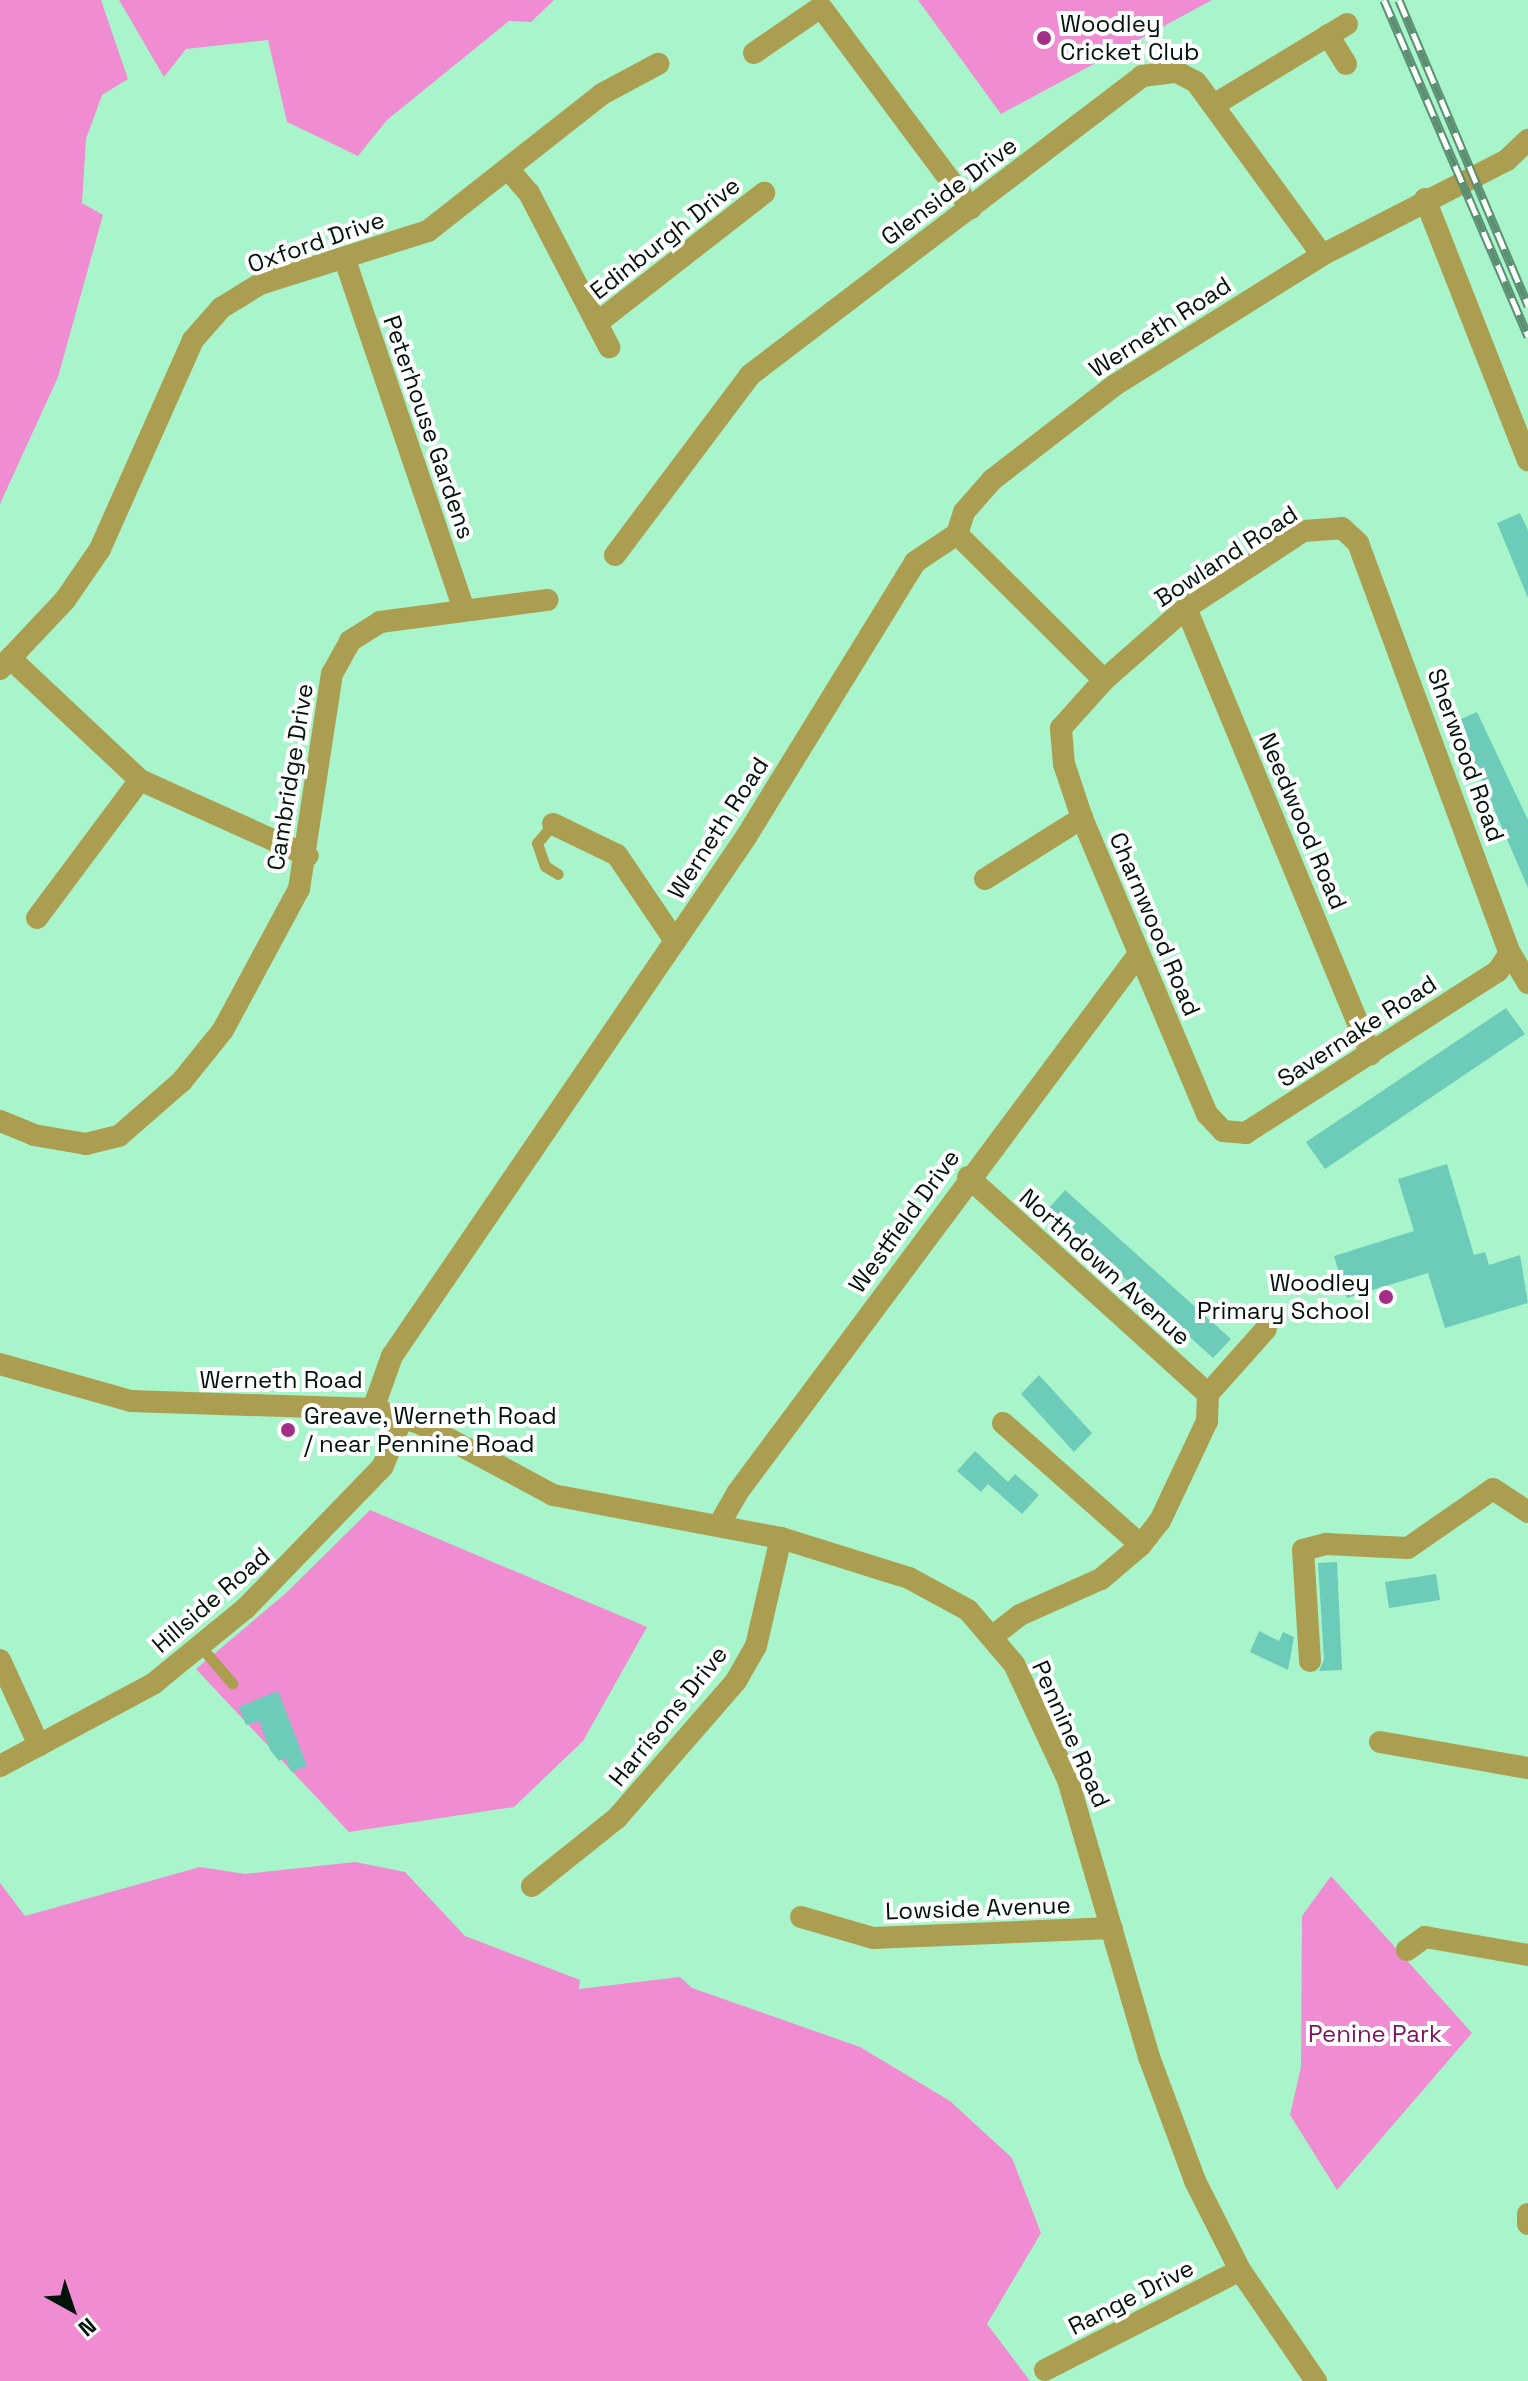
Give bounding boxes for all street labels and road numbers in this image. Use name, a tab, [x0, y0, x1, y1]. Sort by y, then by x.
street label: Glenside Drive	[875, 131, 1023, 251]
street label: Edinburgh Drive	[584, 171, 746, 305]
street label: Oxford Drive	[244, 205, 388, 279]
street label: Werneth Road	[1084, 270, 1236, 384]
street label: Peterhouse Gardens	[377, 312, 481, 542]
street label: Bowland Road	[1149, 499, 1303, 613]
street label: Sherwood Road	[1421, 665, 1511, 845]
street label: Cambridge Drive	[261, 681, 319, 873]
street label: Needwood Road	[1253, 728, 1353, 914]
street label: Werneth Road	[661, 752, 775, 904]
street label: Charnwood Road	[1103, 828, 1207, 1020]
street label: Savernake Road	[1272, 969, 1442, 1093]
street label: Westfield Drive	[842, 1144, 966, 1298]
street label: Northdown Avenue	[1013, 1183, 1197, 1351]
street label: Werneth Road	[199, 1366, 363, 1394]
street label: Hillside Road	[146, 1541, 276, 1659]
street label: Harrisons Drive	[603, 1640, 733, 1792]
street label: Pennine Road	[1026, 1656, 1116, 1812]
street label: Lowside Avenue	[885, 1890, 1071, 1926]
street label: Range Drive	[1063, 2253, 1199, 2341]

